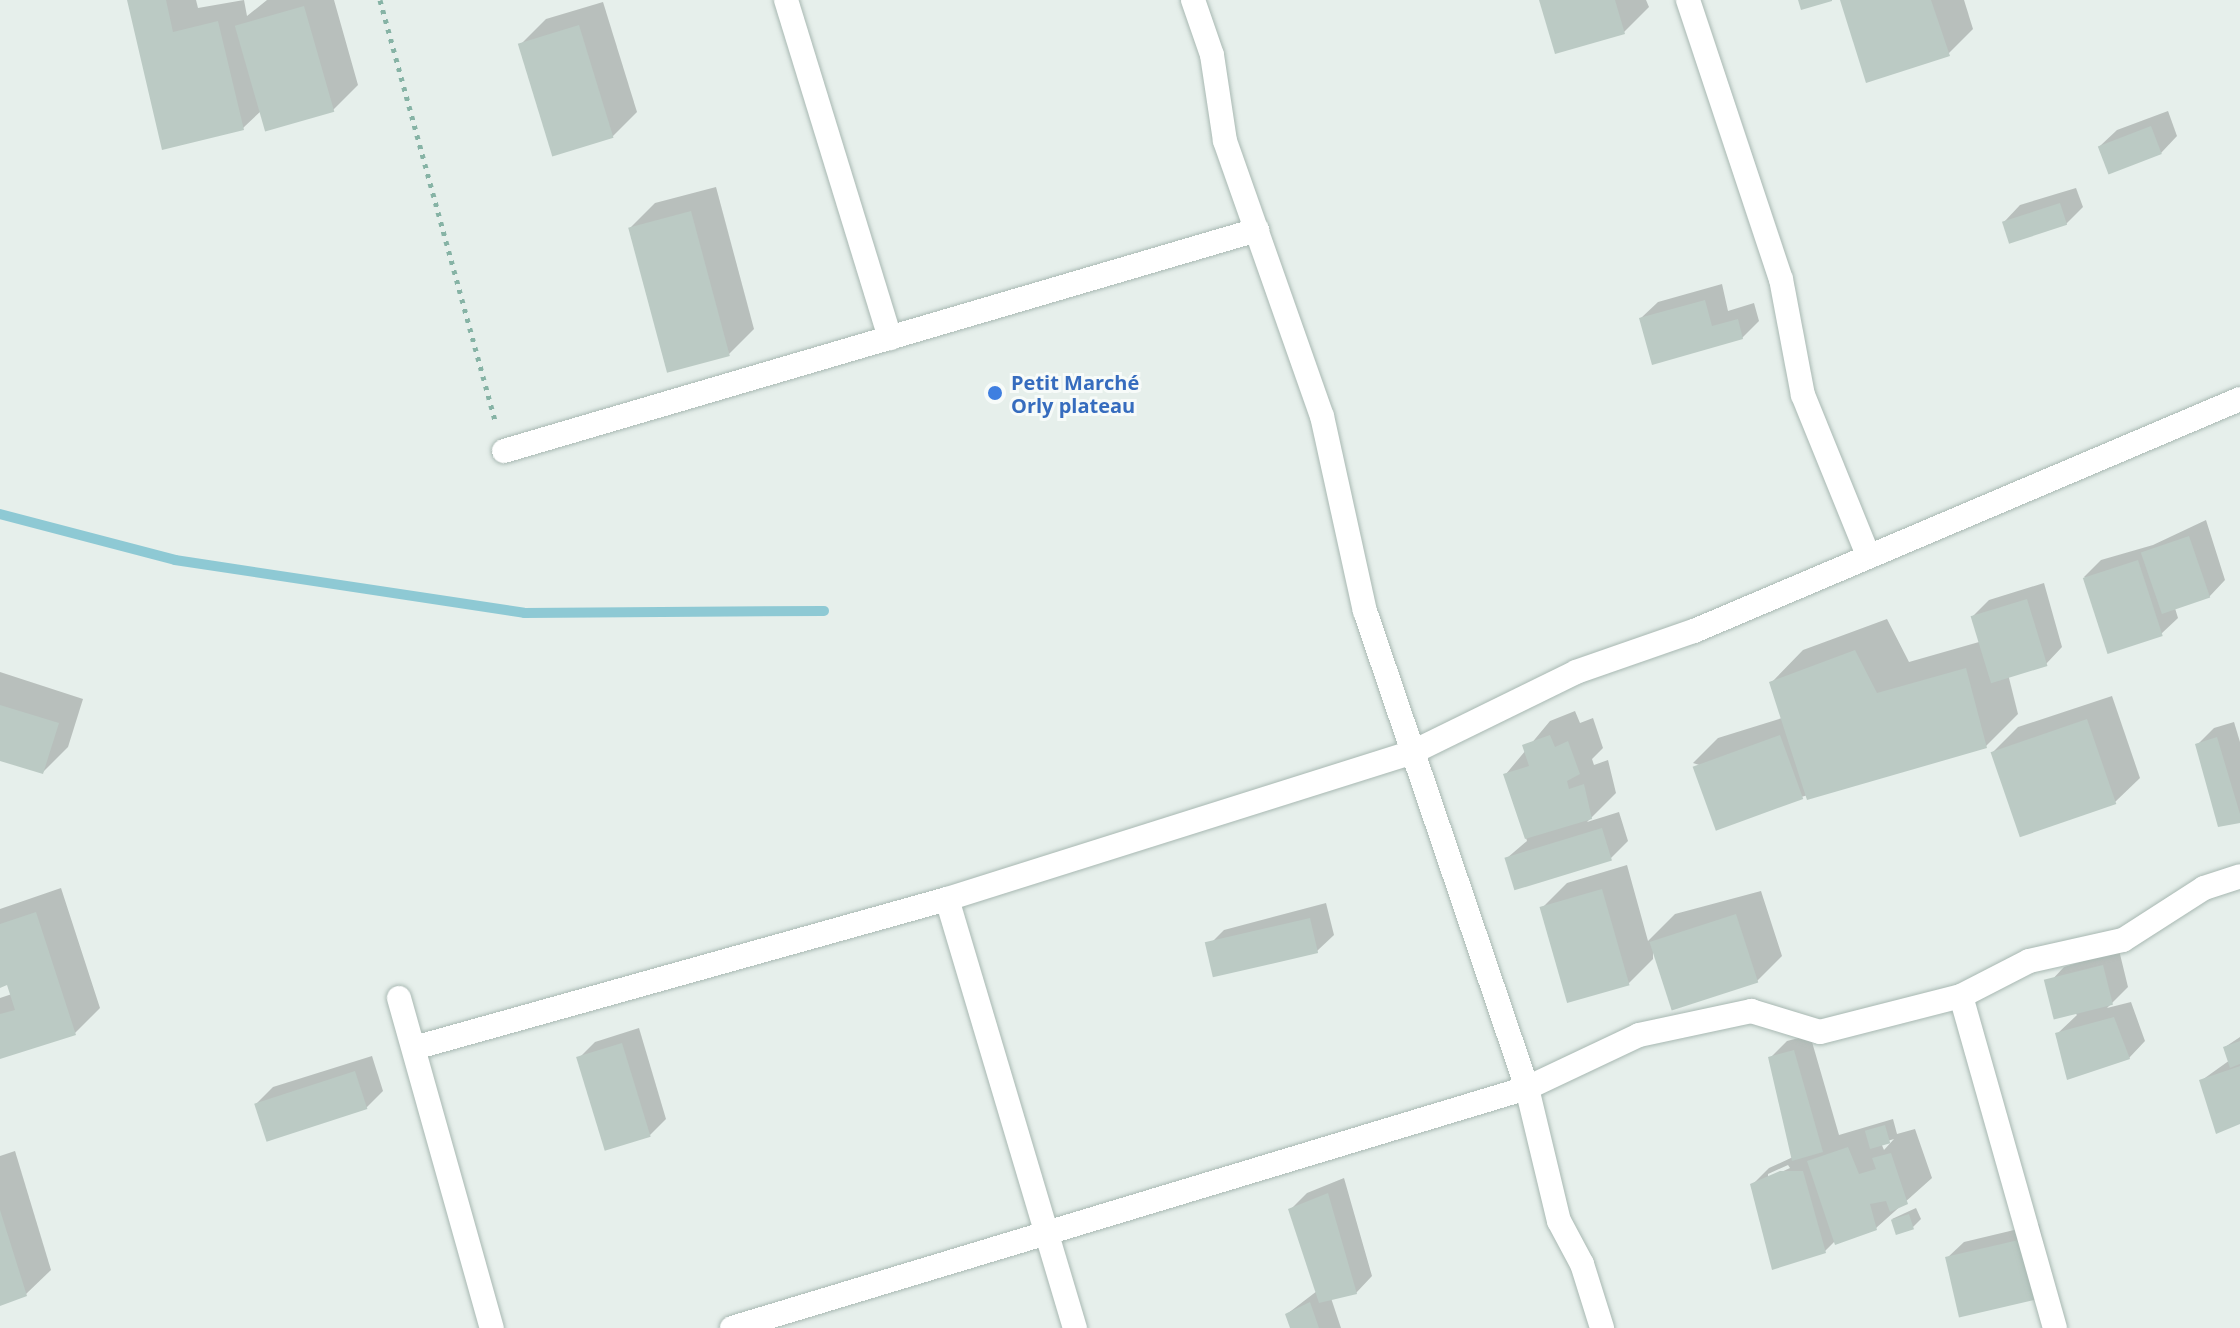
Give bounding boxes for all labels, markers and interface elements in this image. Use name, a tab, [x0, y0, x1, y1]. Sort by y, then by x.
place label: Petit Marché Orly plateau	[1011, 370, 1139, 417]
marker: Petit Marché Orly plateau	[986, 384, 1004, 402]

